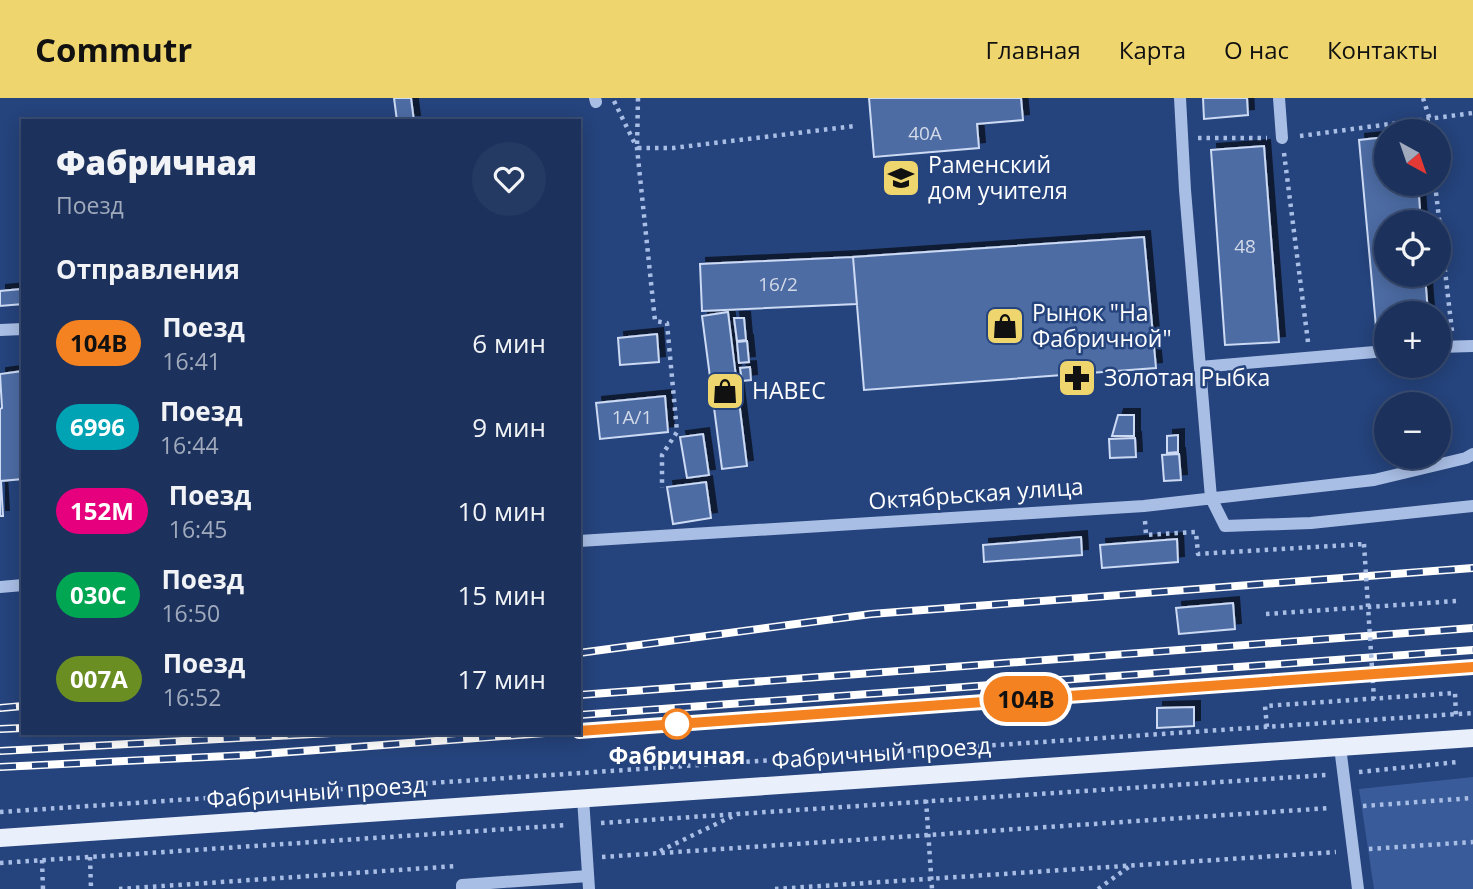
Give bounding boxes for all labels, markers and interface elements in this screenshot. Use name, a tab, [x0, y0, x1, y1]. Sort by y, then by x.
text: Commutr	[35, 27, 192, 72]
text: Главная	[986, 33, 1081, 66]
text: Карта	[1119, 33, 1186, 66]
text: О нас	[1224, 33, 1289, 66]
text: Контакты	[1327, 33, 1438, 66]
north arrow	[1374, 119, 1451, 196]
map controls	[1374, 119, 1451, 469]
house number: 40А	[908, 120, 942, 146]
text: Фабричная	[56, 140, 257, 185]
button: heart	[472, 142, 546, 216]
place label: Раменский дом учителя	[928, 148, 1068, 206]
school or university icon: Раменский дом учителя	[880, 157, 922, 199]
text: Поезд	[56, 189, 124, 221]
button: locate	[1374, 210, 1451, 287]
house number: 48	[1234, 233, 1256, 259]
text: Отправления	[56, 251, 240, 287]
house number: 16/2	[758, 271, 798, 297]
place label: Рынок "На Фабричной"	[1032, 296, 1172, 354]
button: +	[1374, 301, 1451, 378]
shop icon: Рынок "На Фабричной"	[984, 305, 1026, 347]
text: Поезд	[162, 309, 245, 345]
text: 6 мин	[472, 325, 546, 361]
text: 104В	[70, 326, 127, 359]
text: 16:41	[162, 345, 221, 377]
pharmacy icon: Золотая Рыбка	[1056, 357, 1098, 399]
place label: Золотая Рыбка	[1104, 361, 1270, 393]
shop icon: НАВЕС	[704, 370, 746, 412]
place label: НАВЕС	[752, 374, 826, 406]
button: −	[1374, 392, 1451, 469]
text: Поезд	[160, 393, 242, 429]
house number: 1А/1	[612, 404, 652, 430]
text: 9 мин	[472, 409, 546, 445]
text: 6996	[70, 410, 125, 443]
text: 16:44	[160, 429, 219, 461]
street label: Октябрьская улица	[867, 470, 1085, 516]
text: Поезд	[169, 477, 251, 513]
text: 10 мин	[457, 493, 546, 529]
text: 152М	[70, 494, 134, 527]
text: 16:45	[169, 513, 227, 545]
text: Поезд	[161, 561, 244, 597]
text: 15 мин	[457, 577, 546, 613]
text: 030C	[70, 578, 126, 611]
text: 16:50	[161, 597, 220, 629]
text: Поезд	[163, 645, 245, 681]
text: 17 мин	[457, 661, 546, 697]
text: 007А	[70, 662, 128, 695]
line badge: 104В	[977, 676, 1075, 722]
text: 16:52	[163, 681, 221, 713]
text: 104В	[997, 682, 1055, 715]
marker: Фабричная	[662, 709, 692, 739]
street label: Фабричный проезд	[770, 728, 992, 776]
place label: Фабричная	[609, 739, 745, 771]
street label: Фабричный проезд	[205, 767, 427, 815]

